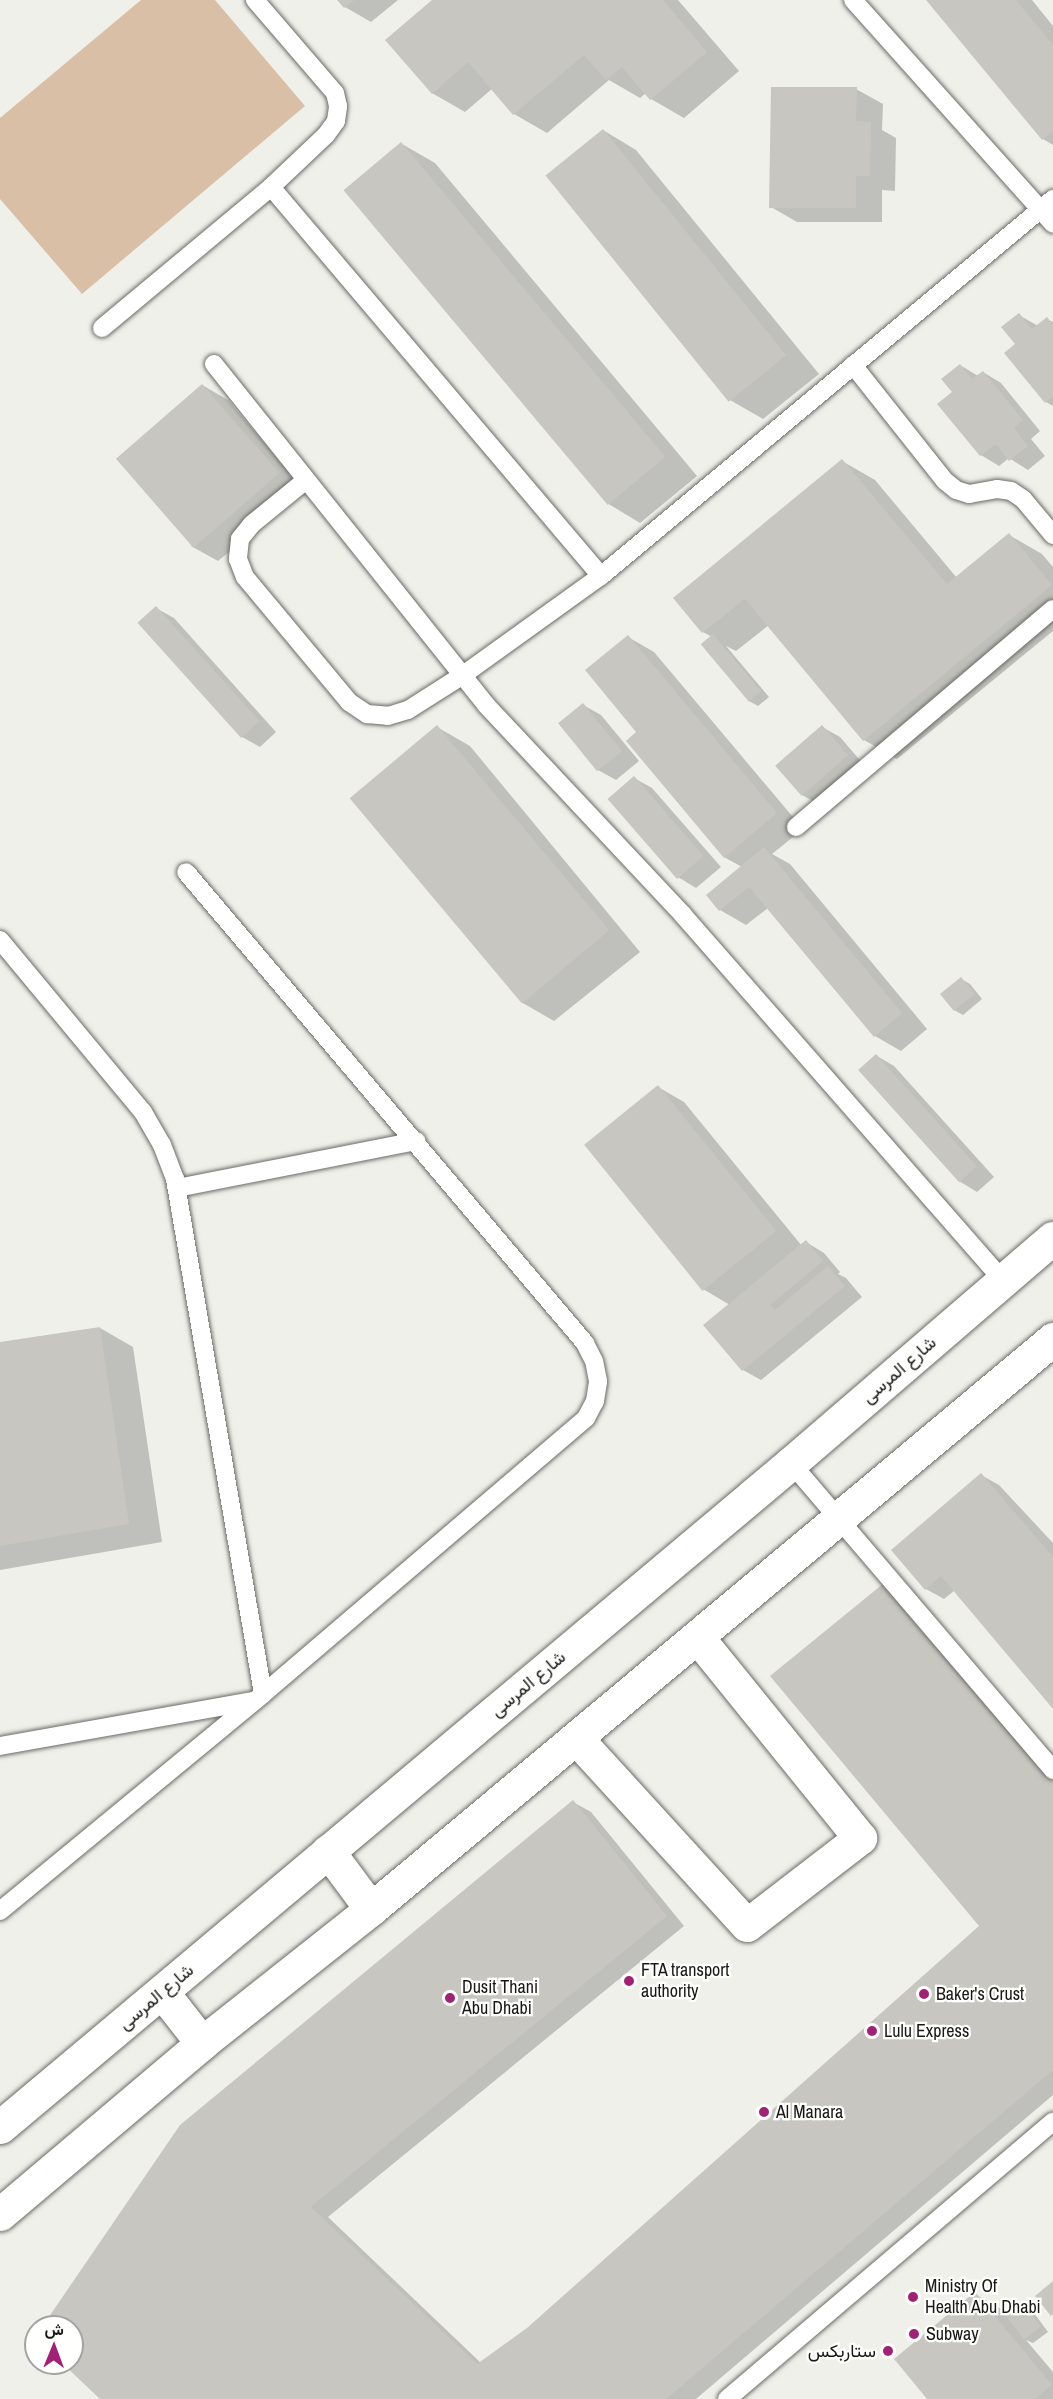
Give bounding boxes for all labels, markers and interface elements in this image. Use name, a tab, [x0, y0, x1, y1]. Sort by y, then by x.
street label: شارع المرسى	[857, 1332, 941, 1408]
street label: شارع المرسى	[486, 1646, 570, 1722]
street label: شارع المرسى	[114, 1959, 198, 2035]
place label: FTA transport authority	[641, 1960, 730, 2002]
marker: FTA transport authority	[622, 1974, 636, 1988]
place label: Dusit Thani Abu Dhabi	[462, 1977, 538, 2020]
place label: Baker's Crust	[936, 1983, 1024, 2005]
marker: Baker's Crust	[917, 1987, 931, 2001]
marker: Dusit Thani Abu Dhabi	[443, 1991, 457, 2005]
place label: Lulu Express	[884, 2020, 969, 2042]
marker: Lulu Express	[865, 2024, 879, 2038]
place label: Al Manara	[776, 2101, 843, 2123]
marker: Al Manara	[757, 2105, 771, 2119]
place label: Ministry Of Health Abu Dhabi	[925, 2276, 1042, 2318]
marker: Ministry Of Health Abu Dhabi	[906, 2290, 920, 2304]
north arrow	[24, 2315, 84, 2375]
text: ش	[44, 2318, 64, 2340]
place label: Subway	[926, 2323, 979, 2345]
marker: Subway	[907, 2327, 921, 2341]
place label: ستاربكس	[808, 2340, 876, 2362]
marker: ستاربكس	[881, 2344, 895, 2358]

